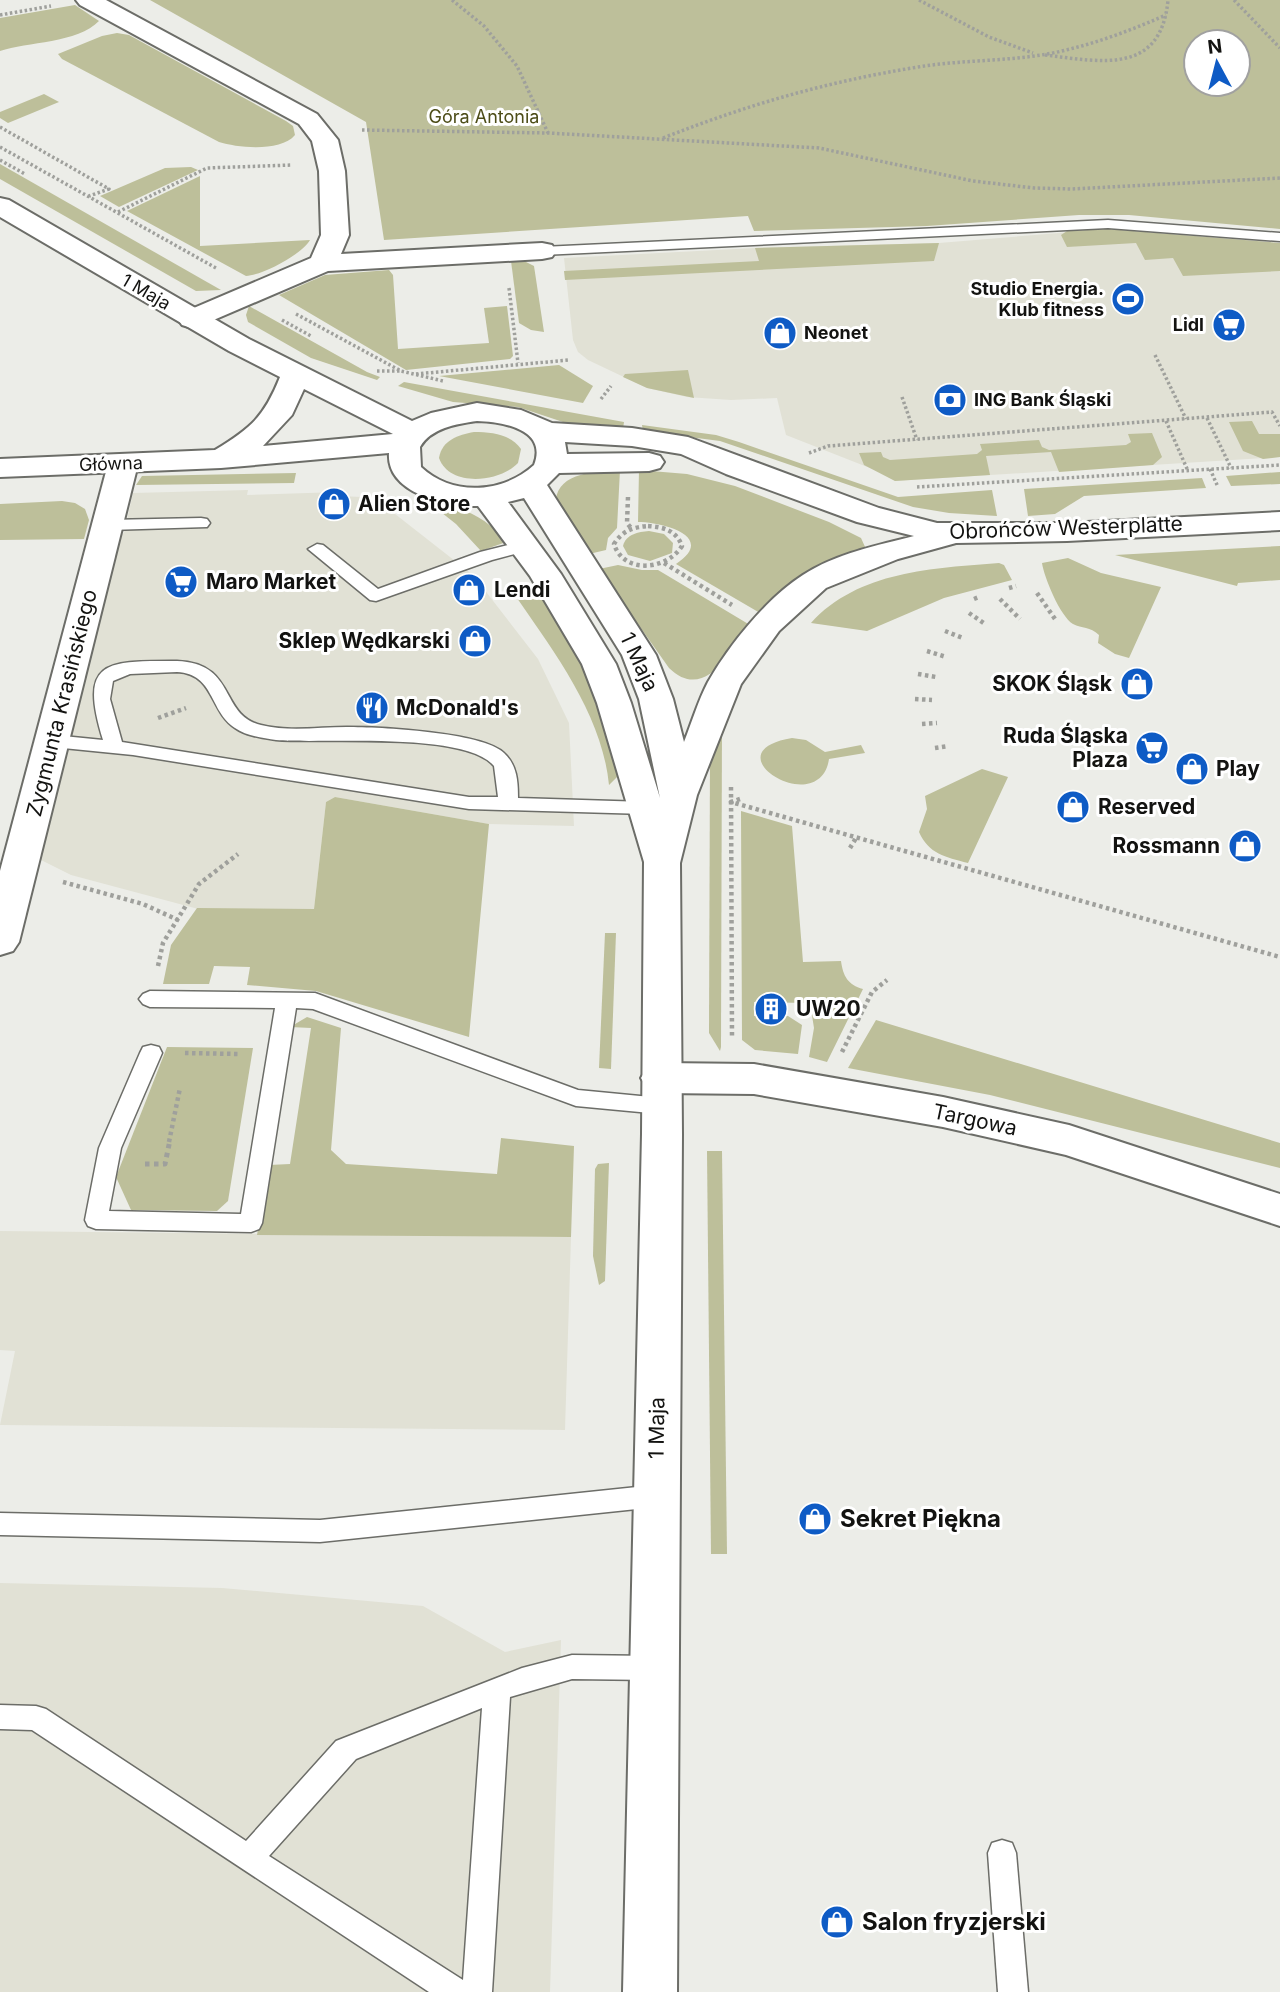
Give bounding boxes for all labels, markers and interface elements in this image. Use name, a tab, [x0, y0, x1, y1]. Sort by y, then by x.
north arrow	[1182, 28, 1252, 98]
text: N	[1206, 34, 1224, 59]
park label: Góra Antonia	[429, 106, 539, 127]
street label: 1 Maja	[118, 269, 175, 314]
place label: Studio Energia. Klub fitness	[970, 278, 1104, 320]
sports icon: Studio Energia. Klub fitness	[1109, 280, 1147, 318]
supermarket icon: Lidl	[1210, 306, 1248, 344]
shop icon: Neonet	[761, 314, 799, 352]
place label: Lidl	[1173, 314, 1204, 335]
place label: Neonet	[804, 322, 868, 343]
bank icon: ING Bank Śląski	[931, 381, 969, 419]
place label: ING Bank Śląski	[974, 389, 1111, 410]
street label: Główna	[79, 452, 143, 475]
shop icon: Alien Store	[315, 485, 353, 523]
place label: Alien Store	[358, 491, 470, 516]
street label: Obrońców Westerplatte	[949, 511, 1183, 544]
supermarket icon: Maro Market	[162, 563, 200, 601]
place label: Maro Market	[206, 569, 337, 594]
shop icon: Lendi	[450, 571, 488, 609]
place label: Lendi	[494, 577, 550, 602]
street label: Zygmunta Krasińskiego	[21, 587, 102, 819]
shop icon: Sklep Wędkarski	[456, 622, 494, 660]
place label: Sklep Wędkarski	[279, 628, 450, 653]
street label: 1 Maja	[615, 628, 664, 695]
shop icon: SKOK Śląsk	[1118, 665, 1156, 703]
place label: SKOK Śląsk	[992, 670, 1113, 696]
restaurant icon: McDonald's	[353, 689, 391, 727]
place label: McDonald's	[396, 695, 519, 720]
place label: Ruda Śląska Plaza	[1003, 722, 1128, 772]
supermarket icon: Ruda Śląska Plaza	[1133, 729, 1171, 767]
shop icon: Play	[1173, 750, 1211, 788]
place label: Play	[1216, 756, 1260, 781]
shop icon: Reserved	[1054, 788, 1092, 826]
place label: Reserved	[1098, 794, 1195, 819]
shop icon: Rossmann	[1226, 827, 1264, 865]
place label: Rossmann	[1113, 833, 1220, 858]
building icon: UW20	[752, 990, 790, 1028]
place label: UW20	[796, 996, 861, 1021]
street label: Targowa	[931, 1098, 1019, 1141]
street label: 1 Maja	[643, 1397, 670, 1459]
shop icon: Sekret Piękna	[796, 1500, 834, 1538]
place label: Sekret Piękna	[840, 1504, 1001, 1533]
shop icon: Salon fryzjerski	[818, 1903, 856, 1941]
place label: Salon fryzjerski	[862, 1907, 1046, 1936]

